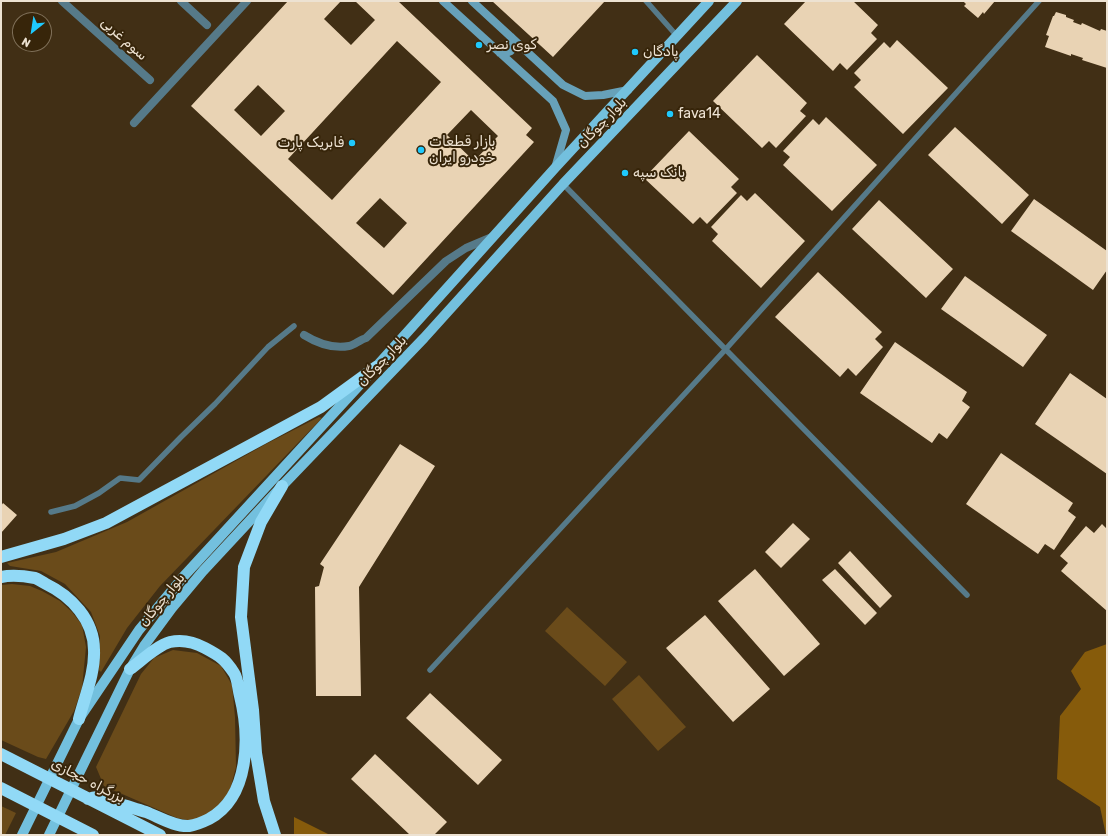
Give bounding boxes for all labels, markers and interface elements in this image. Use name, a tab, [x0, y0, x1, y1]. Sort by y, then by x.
north arrow	[12, 12, 52, 52]
street label: سوم غربی	[97, 14, 151, 64]
text: N	[20, 34, 33, 50]
place label: کوی نصر	[487, 37, 537, 53]
marker: کوی نصر	[474, 40, 484, 50]
place label: پادگان	[643, 44, 679, 60]
marker: پادگان	[630, 47, 640, 57]
street label: بلوار چوگان	[574, 94, 630, 152]
place label: fava14	[678, 106, 721, 122]
marker: fava14	[665, 109, 675, 119]
place label: بازار قطعات خودرو ایران	[429, 134, 496, 166]
place label: فابریک پارت	[278, 135, 344, 151]
marker: فابریک پارت	[347, 138, 357, 148]
marker: بازار قطعات خودرو ایران	[416, 145, 426, 155]
place label: بانک سپه	[633, 165, 685, 181]
marker: بانک سپه	[620, 168, 630, 178]
street label: بلوار چوگان	[354, 332, 410, 390]
street label: بلوار چوگان	[135, 570, 189, 630]
street label: بزرگراه حجازی	[48, 755, 128, 807]

